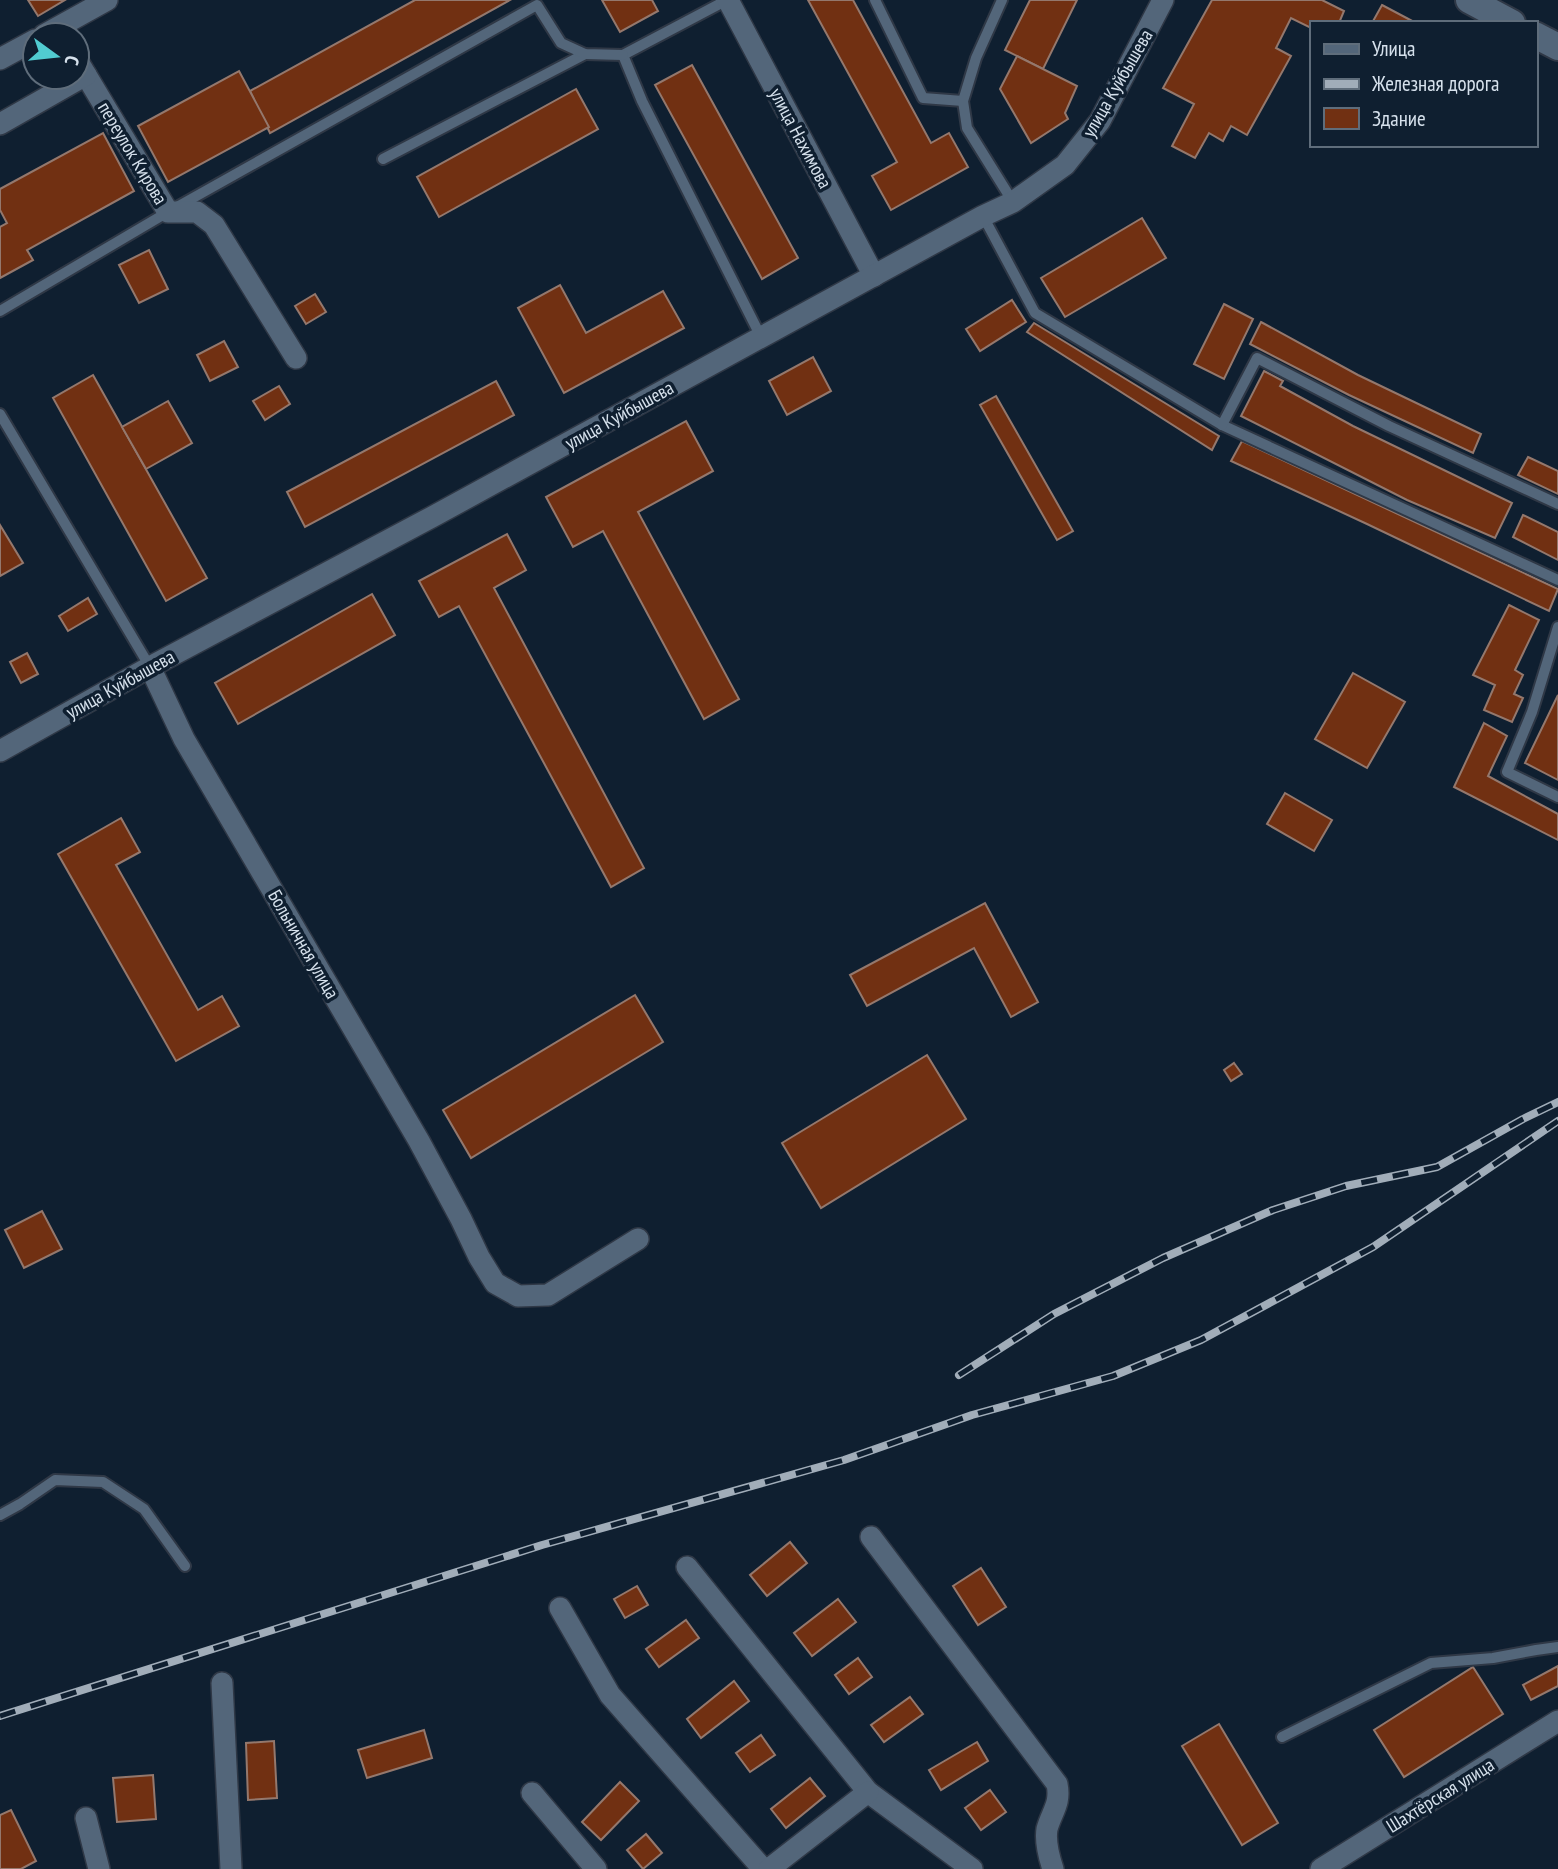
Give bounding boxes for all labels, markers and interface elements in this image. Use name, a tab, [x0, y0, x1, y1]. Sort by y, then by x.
north arrow	[21, 21, 91, 91]
legend	[1310, 21, 1537, 147]
street label: улица Куйбышева	[1076, 25, 1158, 141]
text: Улица	[1372, 35, 1415, 62]
text: С	[60, 53, 85, 68]
text: Железная дорога	[1371, 70, 1499, 97]
street label: улица Нахимова	[765, 84, 837, 192]
street label: переулок Кирова	[93, 97, 173, 209]
text: Здание	[1372, 105, 1426, 132]
street label: улица Куйбышева	[560, 375, 678, 455]
street label: улица Куйбышева	[61, 644, 179, 724]
street label: Больничная улица	[263, 885, 345, 1003]
street label: Шахтёрская улица	[1382, 1752, 1498, 1838]

